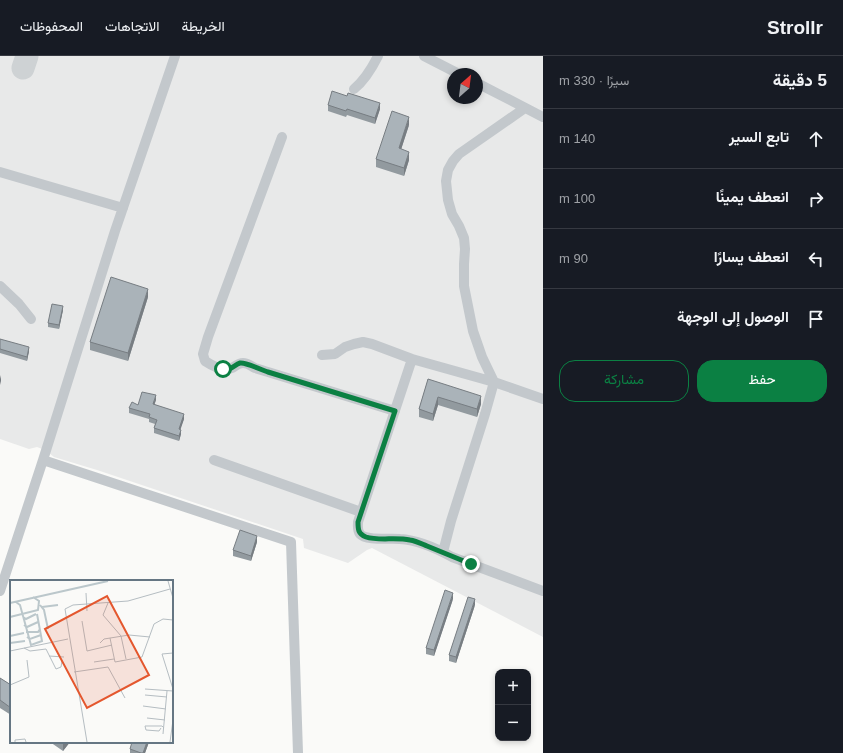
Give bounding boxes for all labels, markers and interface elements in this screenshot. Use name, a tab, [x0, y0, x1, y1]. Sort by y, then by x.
text: Strollr	[767, 17, 823, 38]
text: المحفوظات	[20, 18, 83, 34]
text: الاتجاهات	[105, 18, 159, 34]
text: الخريطة	[181, 18, 225, 34]
north arrow	[447, 68, 483, 104]
text: 5 دقيقة	[773, 71, 827, 90]
text: سيرًا · 330 m	[559, 73, 629, 88]
text: تابع السير	[729, 128, 789, 145]
icon: ahead	[805, 128, 827, 150]
text: 140 m	[559, 131, 595, 146]
text: انعطف يمينًا	[716, 188, 789, 205]
icon: right	[805, 188, 827, 210]
text: 100 m	[559, 191, 595, 206]
text: انعطف يسارًا	[714, 248, 789, 265]
icon: left	[805, 248, 827, 270]
text: 90 m	[559, 251, 588, 266]
text: الوصول إلى الوجهة	[677, 308, 789, 325]
icon: arrive	[805, 308, 827, 330]
route start	[214, 360, 232, 378]
button: مشاركة	[559, 360, 689, 402]
button: حفظ	[697, 360, 827, 402]
route end	[462, 555, 480, 573]
inset map	[10, 580, 173, 743]
map controls	[495, 669, 531, 741]
button: +	[495, 669, 531, 705]
button: −	[495, 705, 531, 741]

